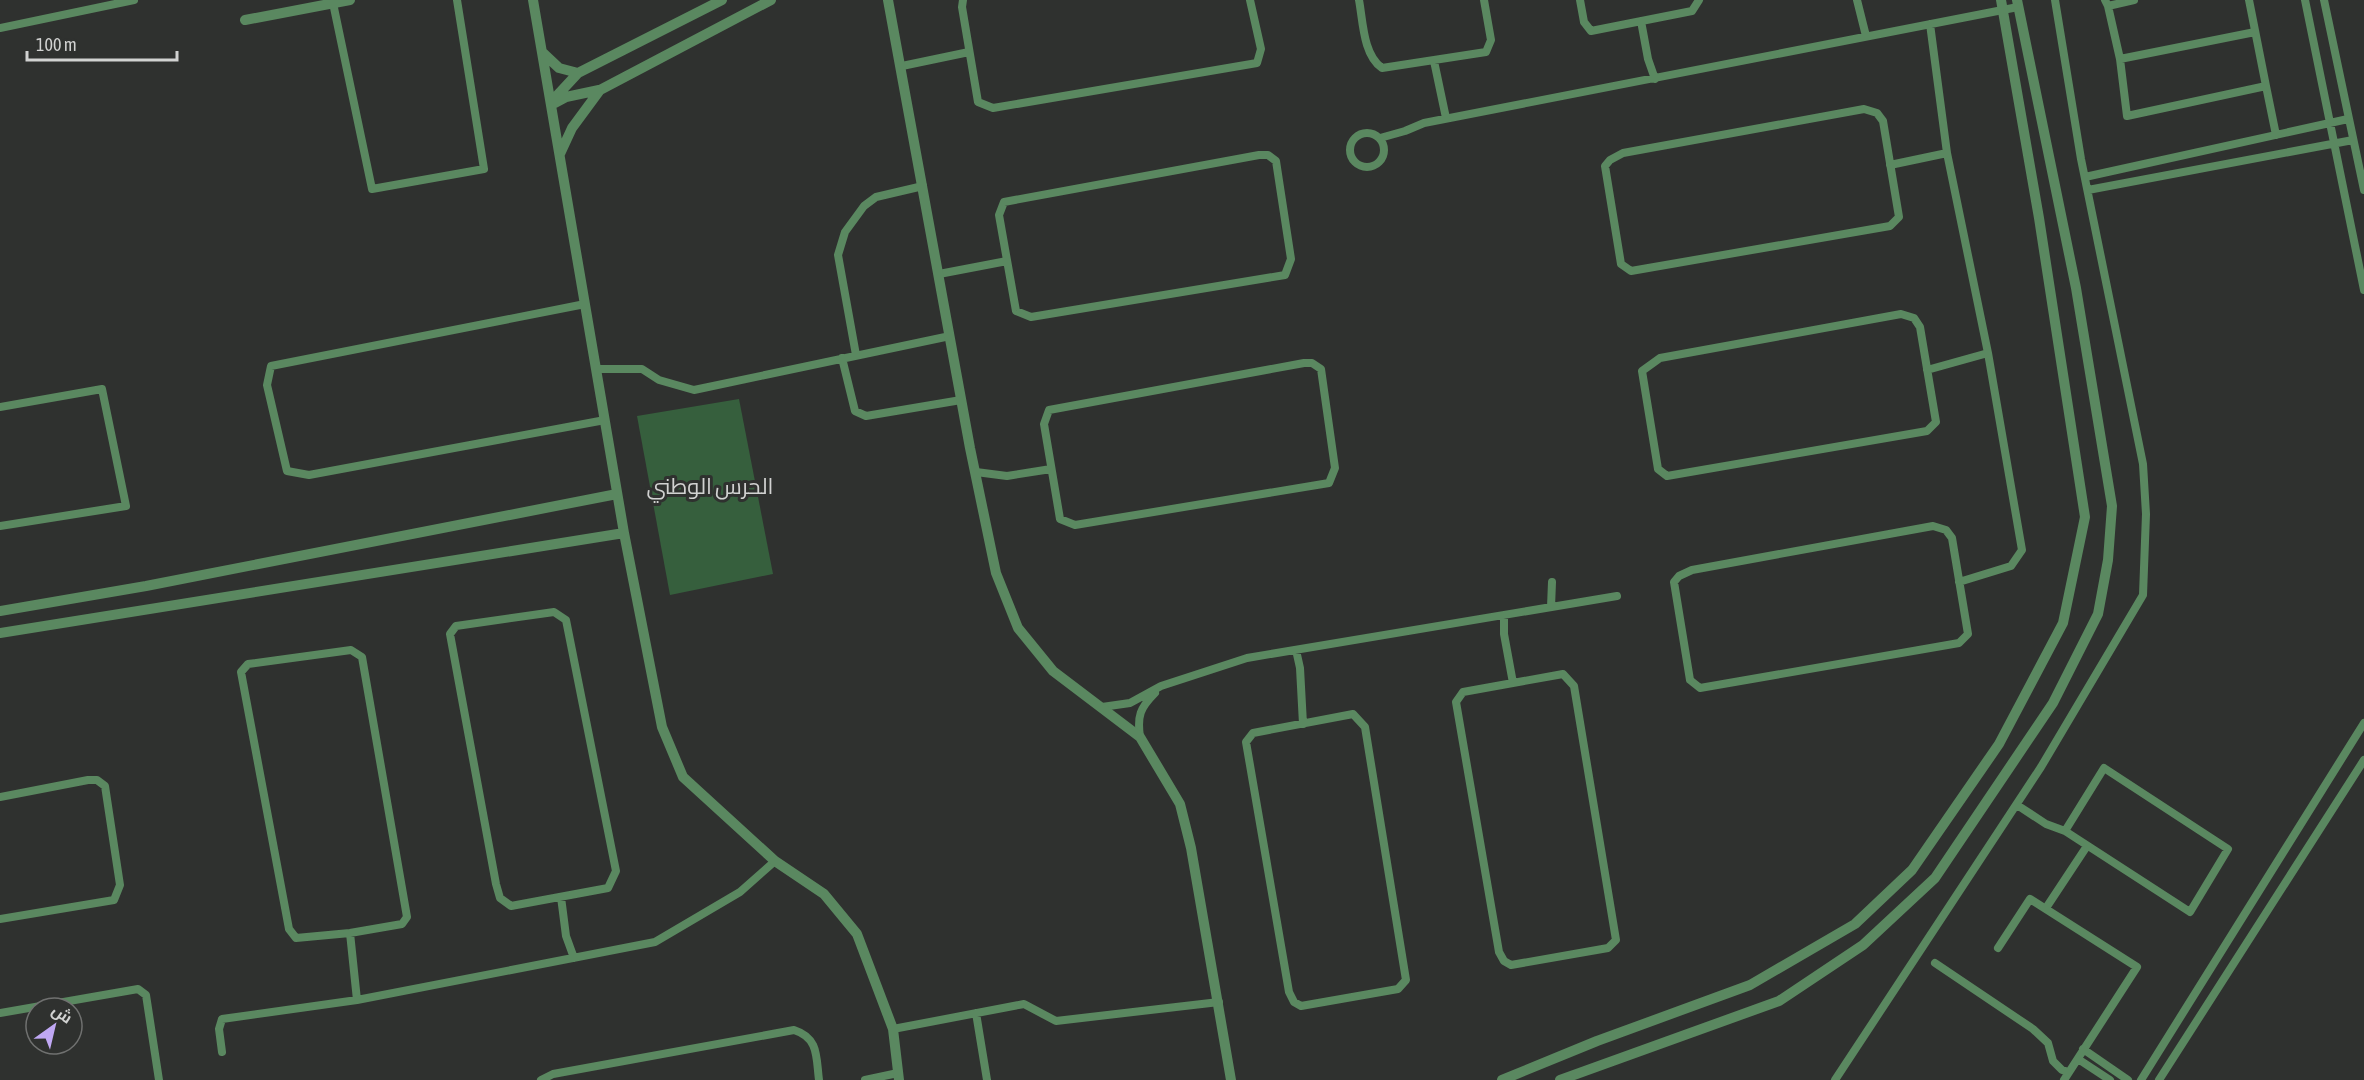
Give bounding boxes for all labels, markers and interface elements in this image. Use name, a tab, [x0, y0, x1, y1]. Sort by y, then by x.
scale bar	[27, 24, 177, 62]
text: 100 m	[36, 34, 77, 55]
district label: الحرس الوطني	[647, 473, 773, 503]
north arrow	[24, 996, 84, 1056]
text: ش	[48, 1000, 76, 1028]

